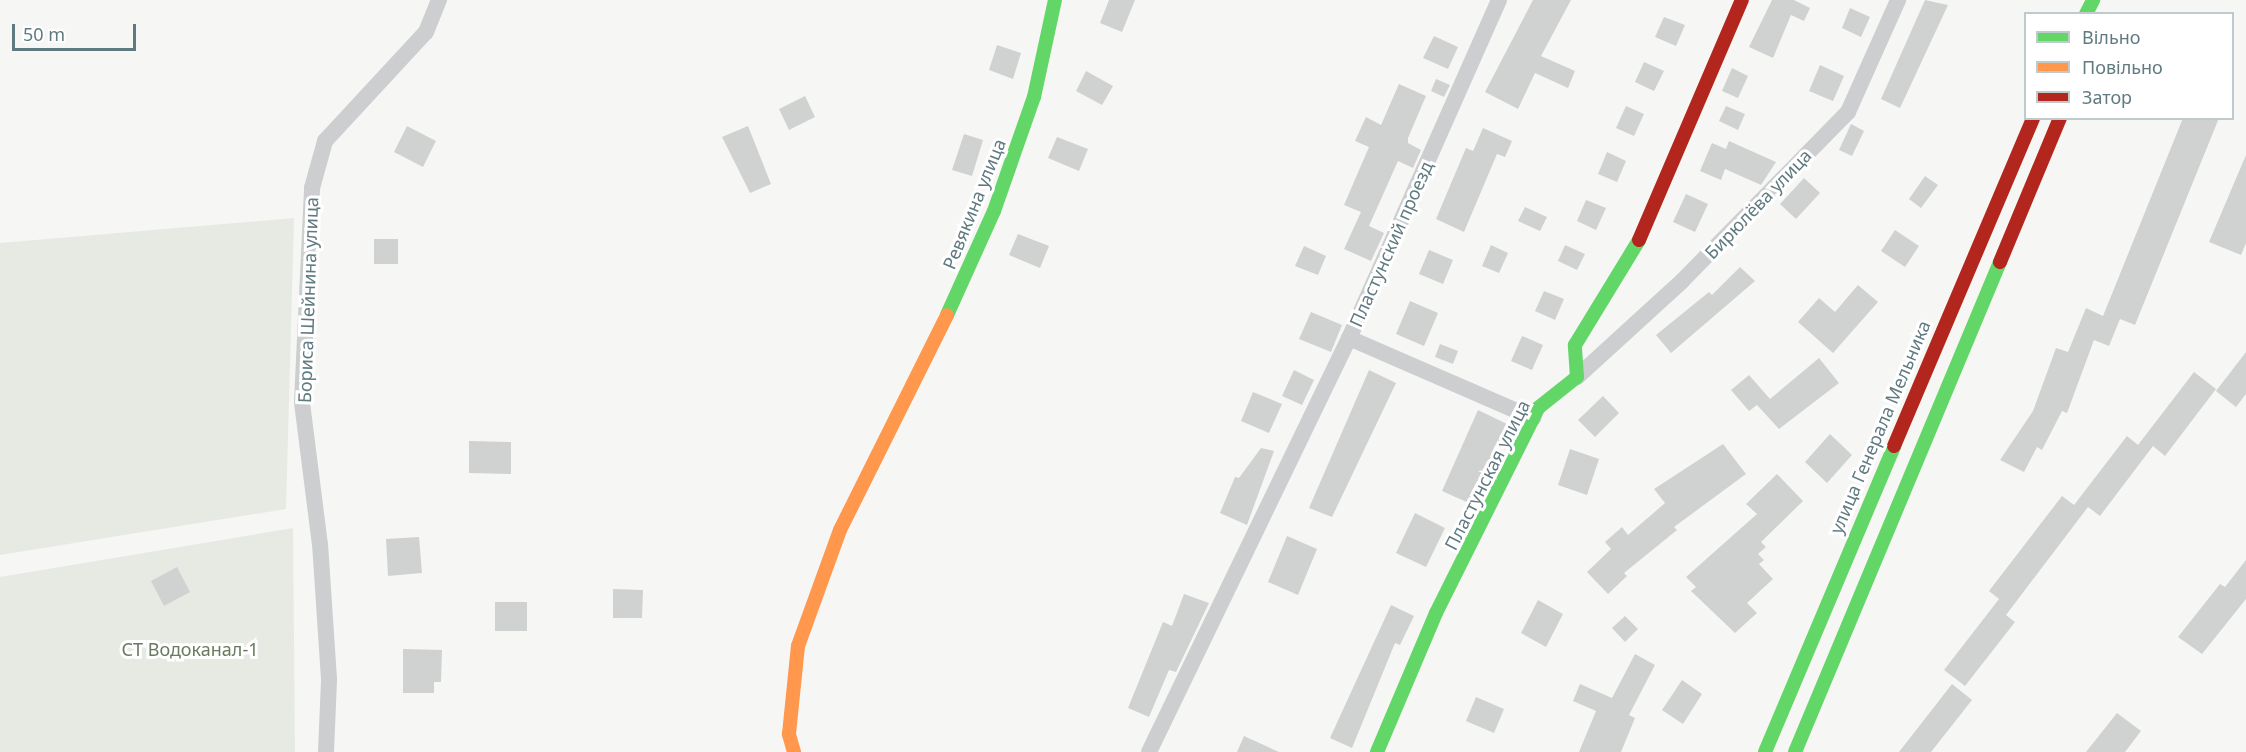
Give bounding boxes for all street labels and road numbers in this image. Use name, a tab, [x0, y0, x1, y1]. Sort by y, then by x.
street label: Ревякина улица	[938, 136, 1010, 272]
street label: Бирюлёва улица	[1700, 145, 1816, 263]
street label: Пластунский проезд	[1345, 158, 1437, 330]
street label: Бориса Шейнина улица	[294, 197, 322, 403]
street label: улица Генерала Мельника	[1825, 317, 1935, 537]
street label: Пластунская улица	[1440, 396, 1534, 554]

